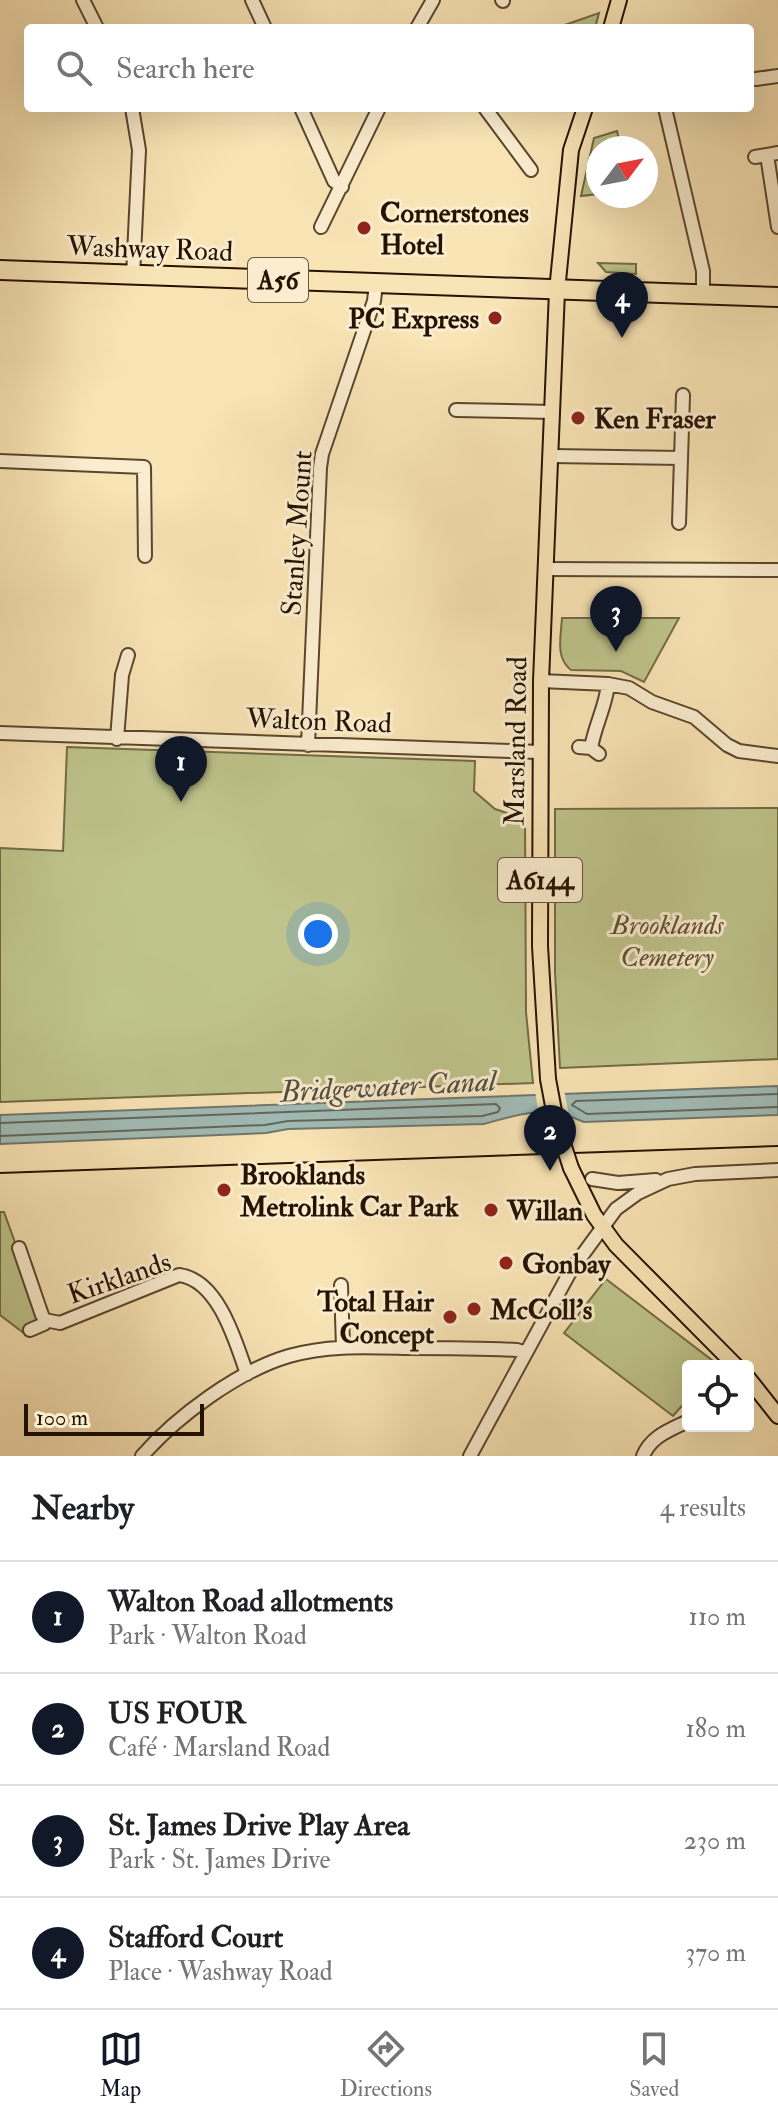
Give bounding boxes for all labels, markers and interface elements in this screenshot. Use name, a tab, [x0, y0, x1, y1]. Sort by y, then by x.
search box	[24, 24, 754, 112]
icon: search	[52, 46, 96, 90]
text: Search here	[116, 50, 255, 87]
north arrow	[586, 136, 658, 208]
place label: Cornerstones Hotel	[380, 196, 529, 263]
marker: Cornerstones Hotel	[355, 219, 373, 237]
street label: Washway Road	[65, 229, 234, 270]
road number: A56	[248, 258, 308, 302]
pin: 4	[596, 272, 648, 338]
place label: PC Express	[348, 302, 479, 337]
marker: PC Express	[486, 309, 504, 327]
place label: Ken Fraser	[594, 402, 716, 437]
marker: Ken Fraser	[569, 409, 587, 427]
street label: Stanley Mount	[274, 449, 321, 617]
pin: 3	[590, 586, 642, 652]
street label: Marsland Road	[498, 656, 535, 826]
street label: Walton Road	[244, 701, 393, 742]
pin: 1	[155, 736, 207, 802]
road number: A6144	[498, 858, 582, 902]
park label: Brooklands Cemetery	[609, 908, 725, 975]
your location	[298, 914, 338, 954]
water label: Bridgewater Canal	[277, 1062, 500, 1111]
pin: 2	[524, 1105, 576, 1171]
place label: Brooklands Metrolink Car Park	[239, 1158, 459, 1225]
marker: Brooklands Metrolink Car Park	[215, 1181, 233, 1199]
place label: Willan	[506, 1194, 584, 1229]
marker: Willan	[482, 1201, 500, 1219]
street label: Kirklands	[63, 1244, 176, 1312]
place label: Gonbay	[522, 1247, 612, 1282]
marker: Gonbay	[497, 1254, 515, 1272]
place label: Total Hair Concept	[316, 1285, 435, 1352]
place label: McColl's	[489, 1293, 593, 1328]
marker: McColl's	[465, 1300, 483, 1318]
marker: Total Hair Concept	[441, 1308, 459, 1326]
map controls	[682, 1360, 754, 1432]
button: locate	[682, 1360, 754, 1432]
scale bar	[24, 1400, 204, 1436]
text: 100 m	[36, 1404, 88, 1432]
text: Nearby	[32, 1487, 134, 1530]
text: 4 results	[660, 1492, 746, 1524]
text: Walton Road allotments	[108, 1583, 393, 1620]
text: 1	[53, 1601, 63, 1633]
text: 110 m	[689, 1601, 746, 1633]
text: Park · Walton Road	[108, 1620, 307, 1652]
text: US FOUR	[108, 1695, 246, 1732]
text: 2	[51, 1713, 65, 1745]
text: 180 m	[686, 1713, 746, 1745]
text: Café · Marsland Road	[108, 1732, 330, 1764]
text: St. James Drive Play Area	[108, 1807, 410, 1844]
text: 3	[53, 1825, 63, 1857]
text: 230 m	[684, 1825, 746, 1857]
text: Park · St. James Drive	[108, 1844, 330, 1876]
text: Stafford Court	[108, 1919, 283, 1956]
text: 4	[51, 1937, 65, 1969]
text: 370 m	[685, 1937, 746, 1969]
text: Place · Washway Road	[108, 1956, 333, 1988]
tab: Map	[99, 2027, 143, 2103]
tab: Directions	[340, 2027, 432, 2103]
tab: Saved	[629, 2027, 679, 2103]

